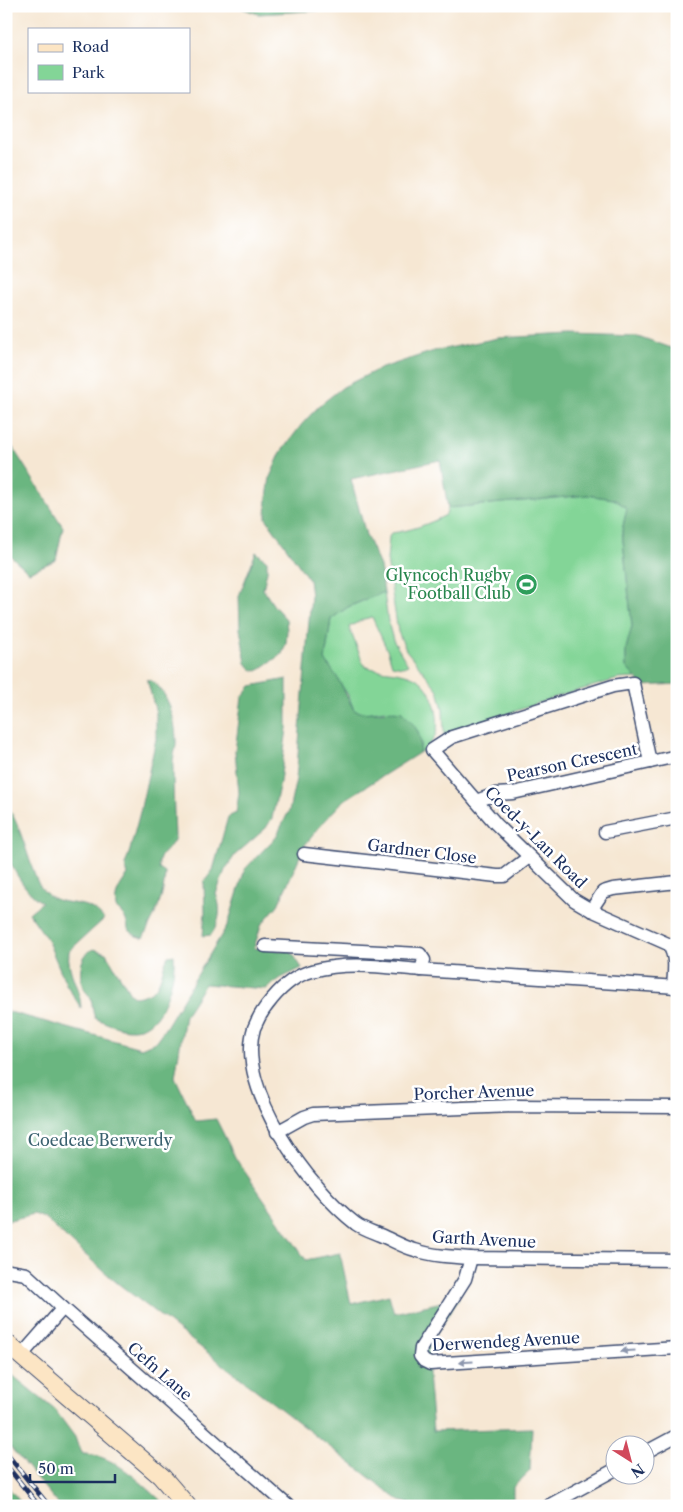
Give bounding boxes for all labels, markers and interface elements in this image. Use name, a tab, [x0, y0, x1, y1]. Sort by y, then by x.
legend	[28, 28, 190, 92]
text: Road	[72, 37, 109, 56]
text: Park	[72, 63, 106, 82]
place label: Glyncoch Rugby Football Club	[385, 565, 512, 603]
sports icon: Glyncoch Rugby Football Club	[515, 572, 539, 596]
street label: Pearson Crescent	[505, 738, 640, 786]
street label: Coed-y-Lan Road	[481, 782, 591, 892]
street label: Gardner Close	[366, 834, 478, 868]
street label: Porcher Avenue	[413, 1080, 535, 1104]
park label: Coedcae Berwerdy	[28, 1130, 173, 1150]
street label: Garth Avenue	[431, 1226, 537, 1252]
street label: Derwendeg Avenue	[432, 1327, 581, 1355]
street label: Cefn Lane	[124, 1337, 196, 1405]
one-way arrow	[620, 1347, 636, 1355]
one-way arrow	[458, 1359, 474, 1367]
north arrow	[606, 1434, 656, 1484]
scale bar	[30, 1452, 115, 1484]
text: 50 m	[38, 1459, 74, 1478]
text: N	[627, 1460, 648, 1481]

